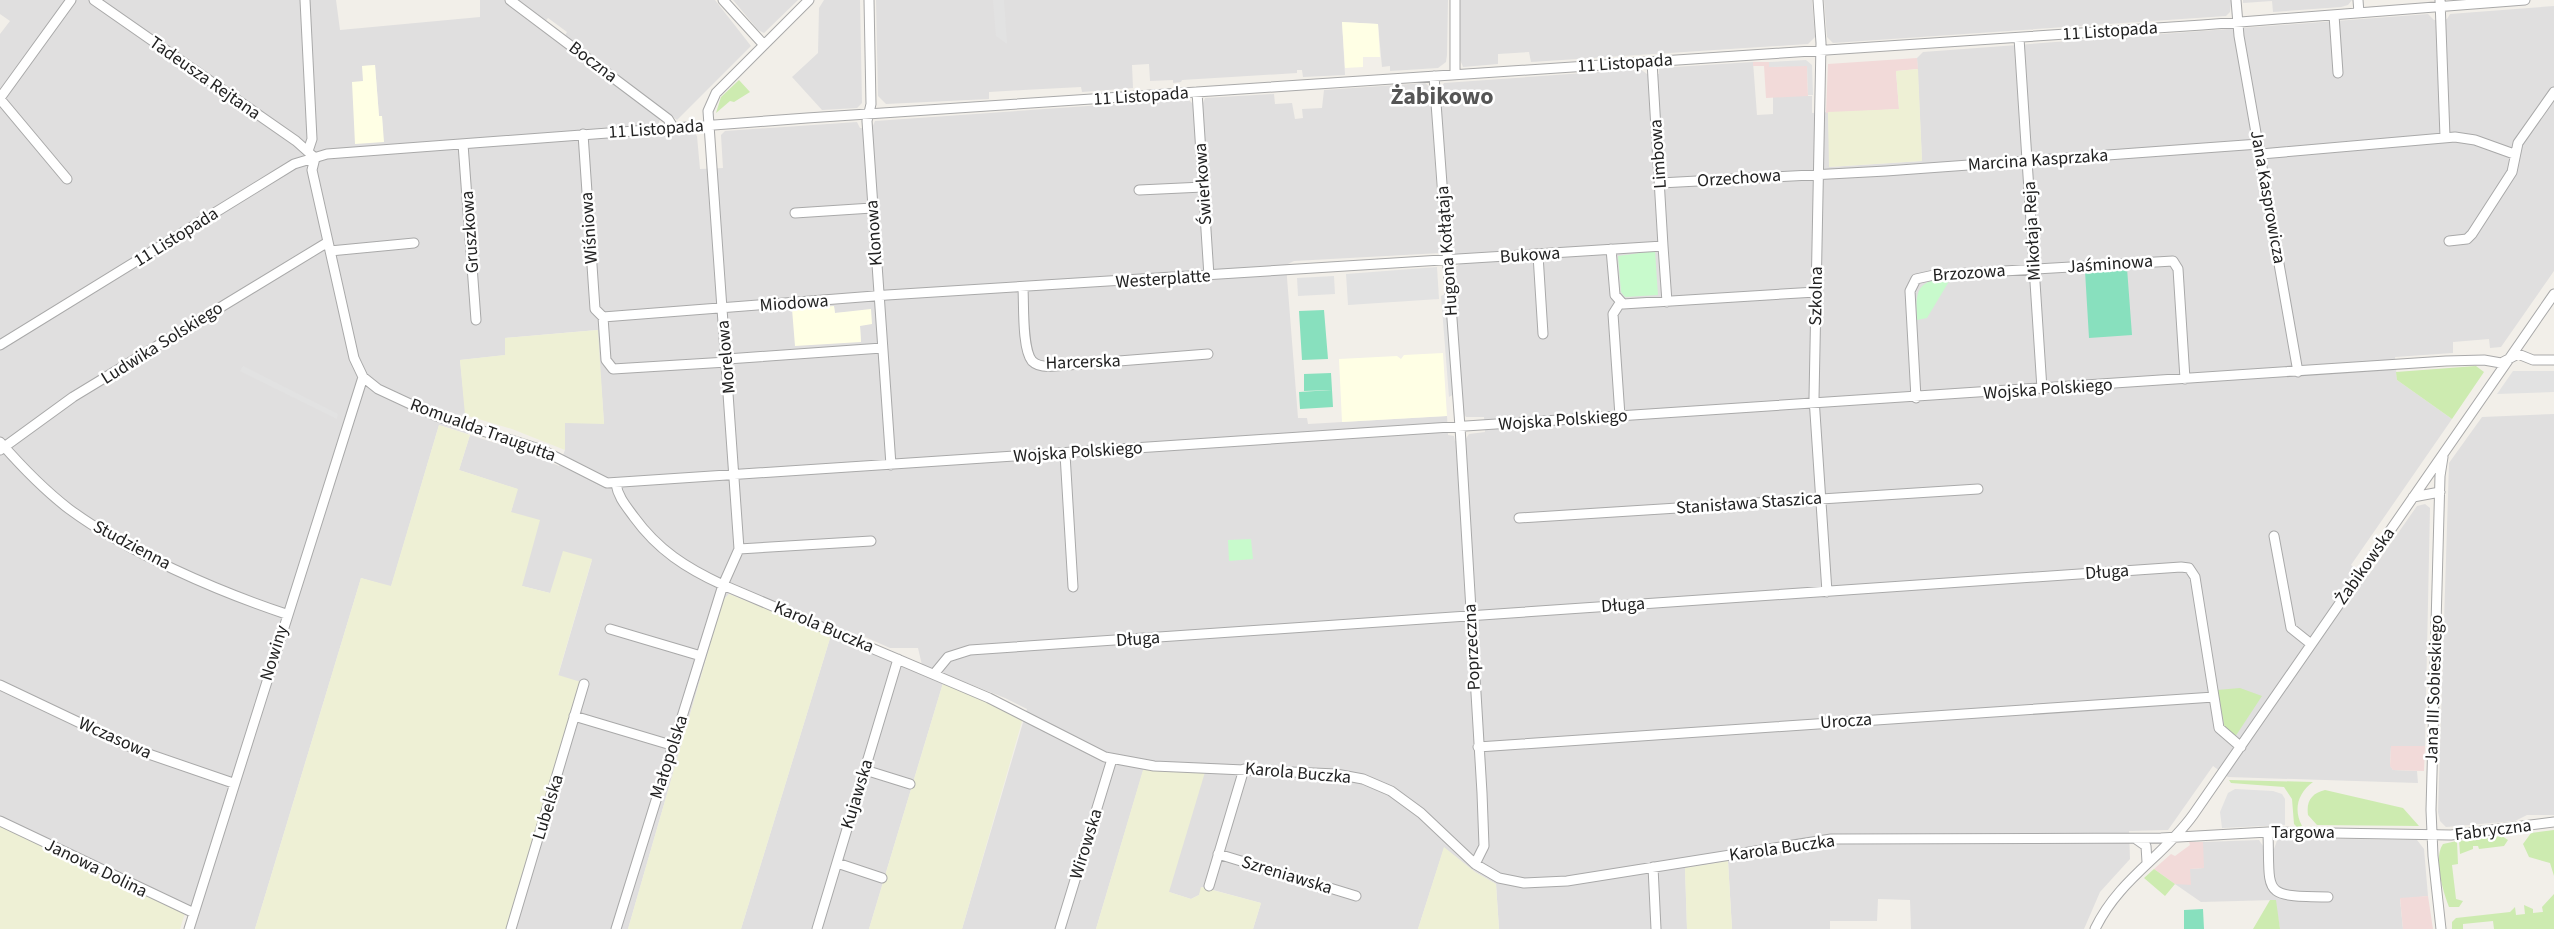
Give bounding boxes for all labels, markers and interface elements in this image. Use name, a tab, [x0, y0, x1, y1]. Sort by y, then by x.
street label: 11 Listopada	[2062, 15, 2158, 47]
street label: Tadeusza Rejtana	[144, 30, 266, 126]
street label: Boczna	[563, 35, 623, 89]
street label: 11 Listopada	[1577, 47, 1673, 79]
district label: Żabikowo	[1390, 79, 1494, 114]
street label: 11 Listopada	[1093, 80, 1189, 112]
street label: 11 Listopada	[608, 113, 704, 145]
street label: Limbowa	[1643, 118, 1673, 190]
street label: Jana Kasprowicza	[2244, 128, 2292, 266]
street label: Świerkowa	[1188, 142, 1218, 226]
street label: Marcina Kasprzaka	[1967, 143, 2109, 177]
street label: Orzechowa	[1696, 163, 1782, 193]
street label: Mikołaja Reja	[2017, 180, 2047, 282]
street label: Hugona Kołłątaja	[1430, 185, 1464, 317]
street label: Gruszkowa	[455, 190, 485, 274]
street label: Wiśniowa	[574, 191, 604, 265]
street label: Klonowa	[859, 199, 889, 267]
street label: 11 Listopada	[129, 201, 223, 273]
street label: Bukowa	[1499, 240, 1561, 270]
street label: Jaśminowa	[2066, 249, 2154, 279]
street label: Brzozowa	[1932, 258, 2006, 288]
street label: Westerplatte	[1115, 263, 1211, 295]
street label: Szkolna	[1803, 266, 1829, 326]
street label: Miodowa	[759, 288, 829, 318]
street label: Ludwika Solskiego	[96, 295, 228, 391]
street label: Morelowa	[710, 319, 742, 395]
street label: Harcerska	[1045, 348, 1121, 376]
street label: Wojska Polskiego	[1982, 372, 2114, 406]
street label: Romualda Traugutta	[407, 392, 559, 468]
street label: Wojska Polskiego	[1497, 403, 1629, 437]
street label: Wojska Polskiego	[1012, 435, 1144, 469]
street label: Stanisława Staszica	[1675, 485, 1823, 521]
street label: Studzienna	[89, 514, 175, 576]
street label: Żabikowska	[2329, 522, 2401, 610]
street label: Długa	[2084, 558, 2130, 586]
street label: Długa	[1600, 591, 1646, 619]
street label: Karola Buczka	[770, 595, 878, 659]
street label: Poprzeczna	[1457, 603, 1487, 691]
street label: Jana III Sobieskiego	[2419, 614, 2449, 764]
street label: Nowiny	[254, 622, 294, 684]
street label: Długa	[1115, 625, 1161, 653]
street label: Urocza	[1819, 707, 1873, 735]
street label: Wczasowa	[74, 711, 156, 765]
street label: Małopolska	[644, 712, 694, 802]
street label: Kujawska	[835, 756, 879, 832]
street label: Karola Buczka	[1244, 756, 1352, 790]
street label: Lubelska	[526, 771, 570, 843]
street label: Wirowska	[1063, 806, 1109, 882]
street label: Fabryczna	[2453, 813, 2533, 847]
street label: Targowa	[2271, 820, 2335, 845]
street label: Karola Buczka	[1727, 828, 1837, 868]
street label: Janowa Dolina	[40, 832, 152, 904]
street label: Szreniawska	[1238, 849, 1336, 901]

